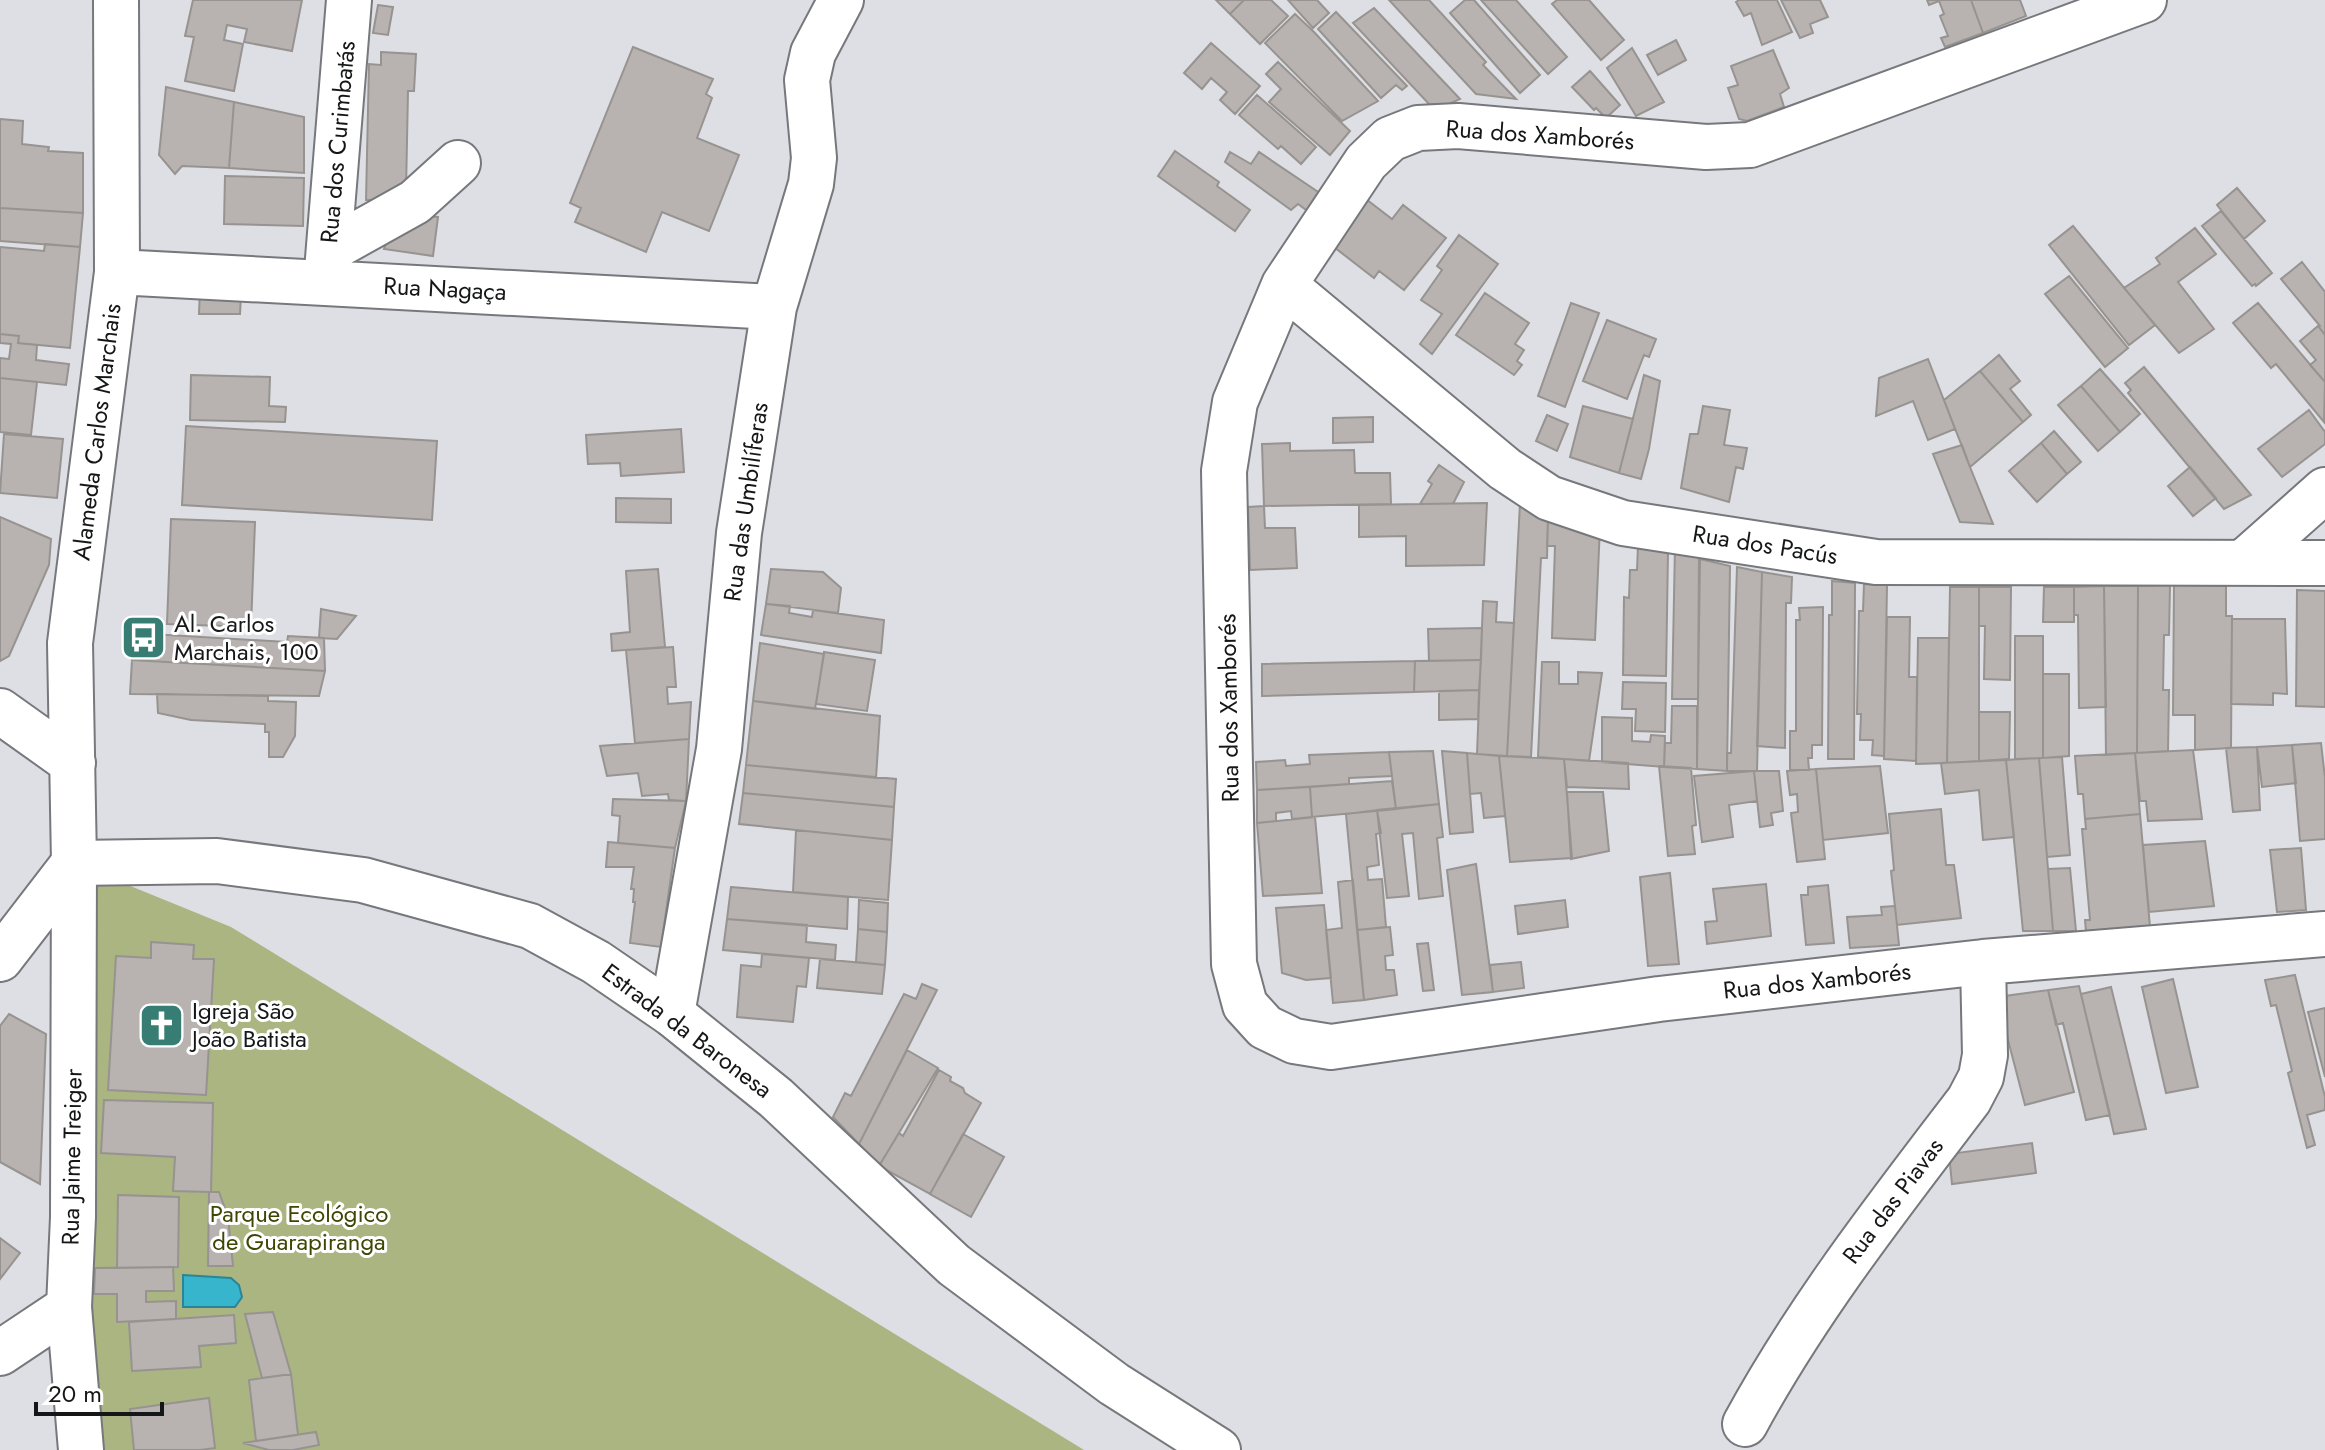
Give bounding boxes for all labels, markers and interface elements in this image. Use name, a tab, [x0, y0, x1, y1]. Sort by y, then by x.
street label: Rua dos Curimbatás	[311, 39, 364, 245]
street label: Rua dos Xamborés	[1445, 110, 1635, 159]
street label: Rua Nagaça	[383, 268, 507, 309]
street label: Alameda Carlos Marchais	[63, 302, 130, 562]
street label: Rua das Umbilíferas	[714, 400, 777, 604]
street label: Rua dos Pacús	[1690, 516, 1840, 573]
place label: Al. Carlos Marchais, 100	[174, 606, 319, 669]
street label: Rua dos Xamborés	[1209, 613, 1248, 803]
bus stop icon: Al. Carlos Marchais, 100	[119, 614, 167, 662]
street label: Rua dos Xamborés	[1721, 953, 1913, 1008]
street label: Estrada da Baronesa	[595, 955, 780, 1106]
place label: Igreja São João Batista	[189, 993, 307, 1056]
church icon: Igreja São João Batista	[137, 1001, 185, 1049]
street label: Rua Jaime Treiger	[52, 1068, 91, 1246]
street label: Rua das Piavas	[1834, 1130, 1952, 1271]
park label: Parque Ecológico de Guarapiranga	[210, 1196, 388, 1259]
scale bar	[36, 1366, 162, 1416]
text: 20 m	[48, 1376, 102, 1411]

